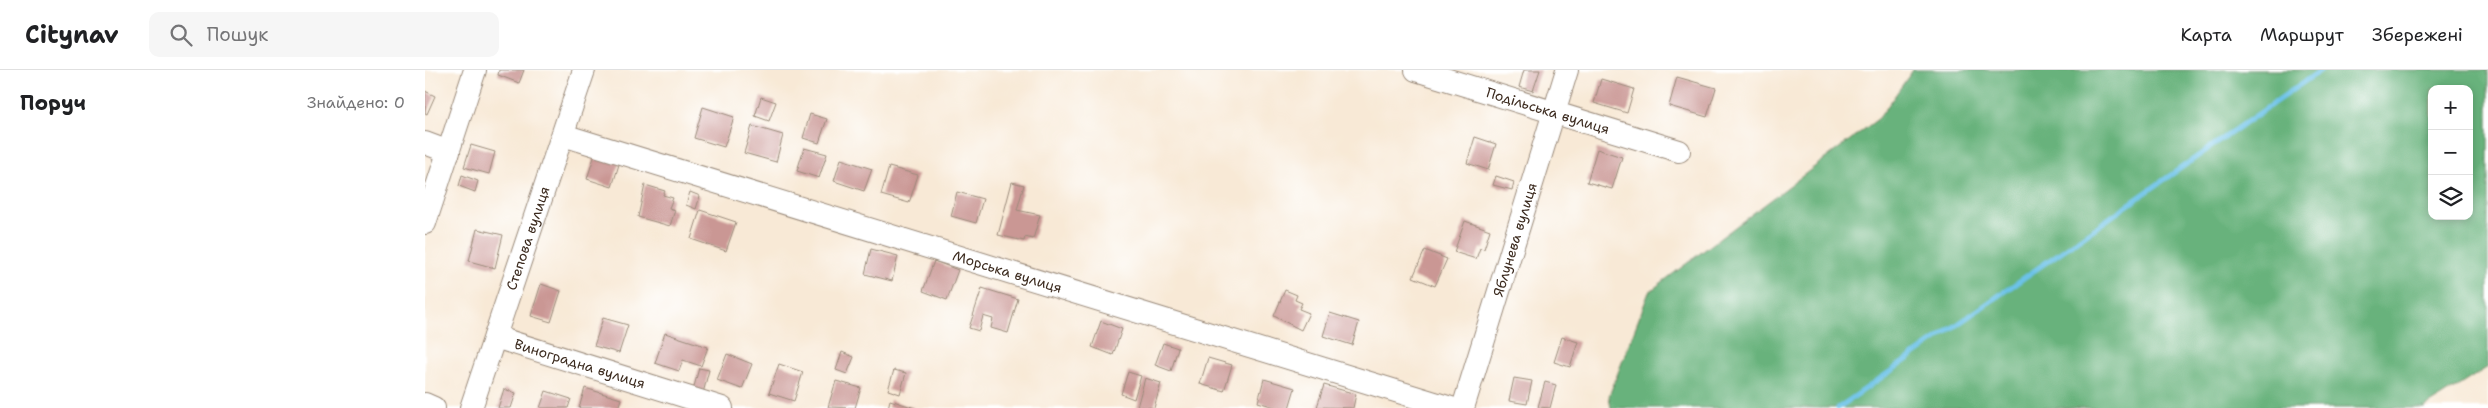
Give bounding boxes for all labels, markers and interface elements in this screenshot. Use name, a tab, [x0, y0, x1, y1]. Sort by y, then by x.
search box	[149, 12, 499, 57]
text: Citynav	[25, 19, 119, 51]
icon: search	[167, 21, 195, 49]
text: Пошук	[207, 22, 268, 47]
text: Карта	[2180, 23, 2232, 47]
text: Маршрут	[2260, 23, 2344, 47]
text: Збережені	[2372, 23, 2463, 47]
street label: Подільська вулиця	[1484, 83, 1612, 138]
map controls	[2428, 85, 2473, 220]
button: +	[2428, 85, 2473, 130]
text: Поруч	[20, 89, 86, 117]
text: Знайдено: 0	[307, 92, 405, 113]
button: −	[2428, 130, 2473, 175]
button: layers	[2428, 175, 2473, 220]
street label: Яблунева вулиця	[1489, 181, 1541, 299]
street label: Степова вулиця	[502, 184, 554, 293]
street label: Морська вулиця	[951, 246, 1064, 297]
street label: Виноградна вулиця	[512, 335, 648, 392]

